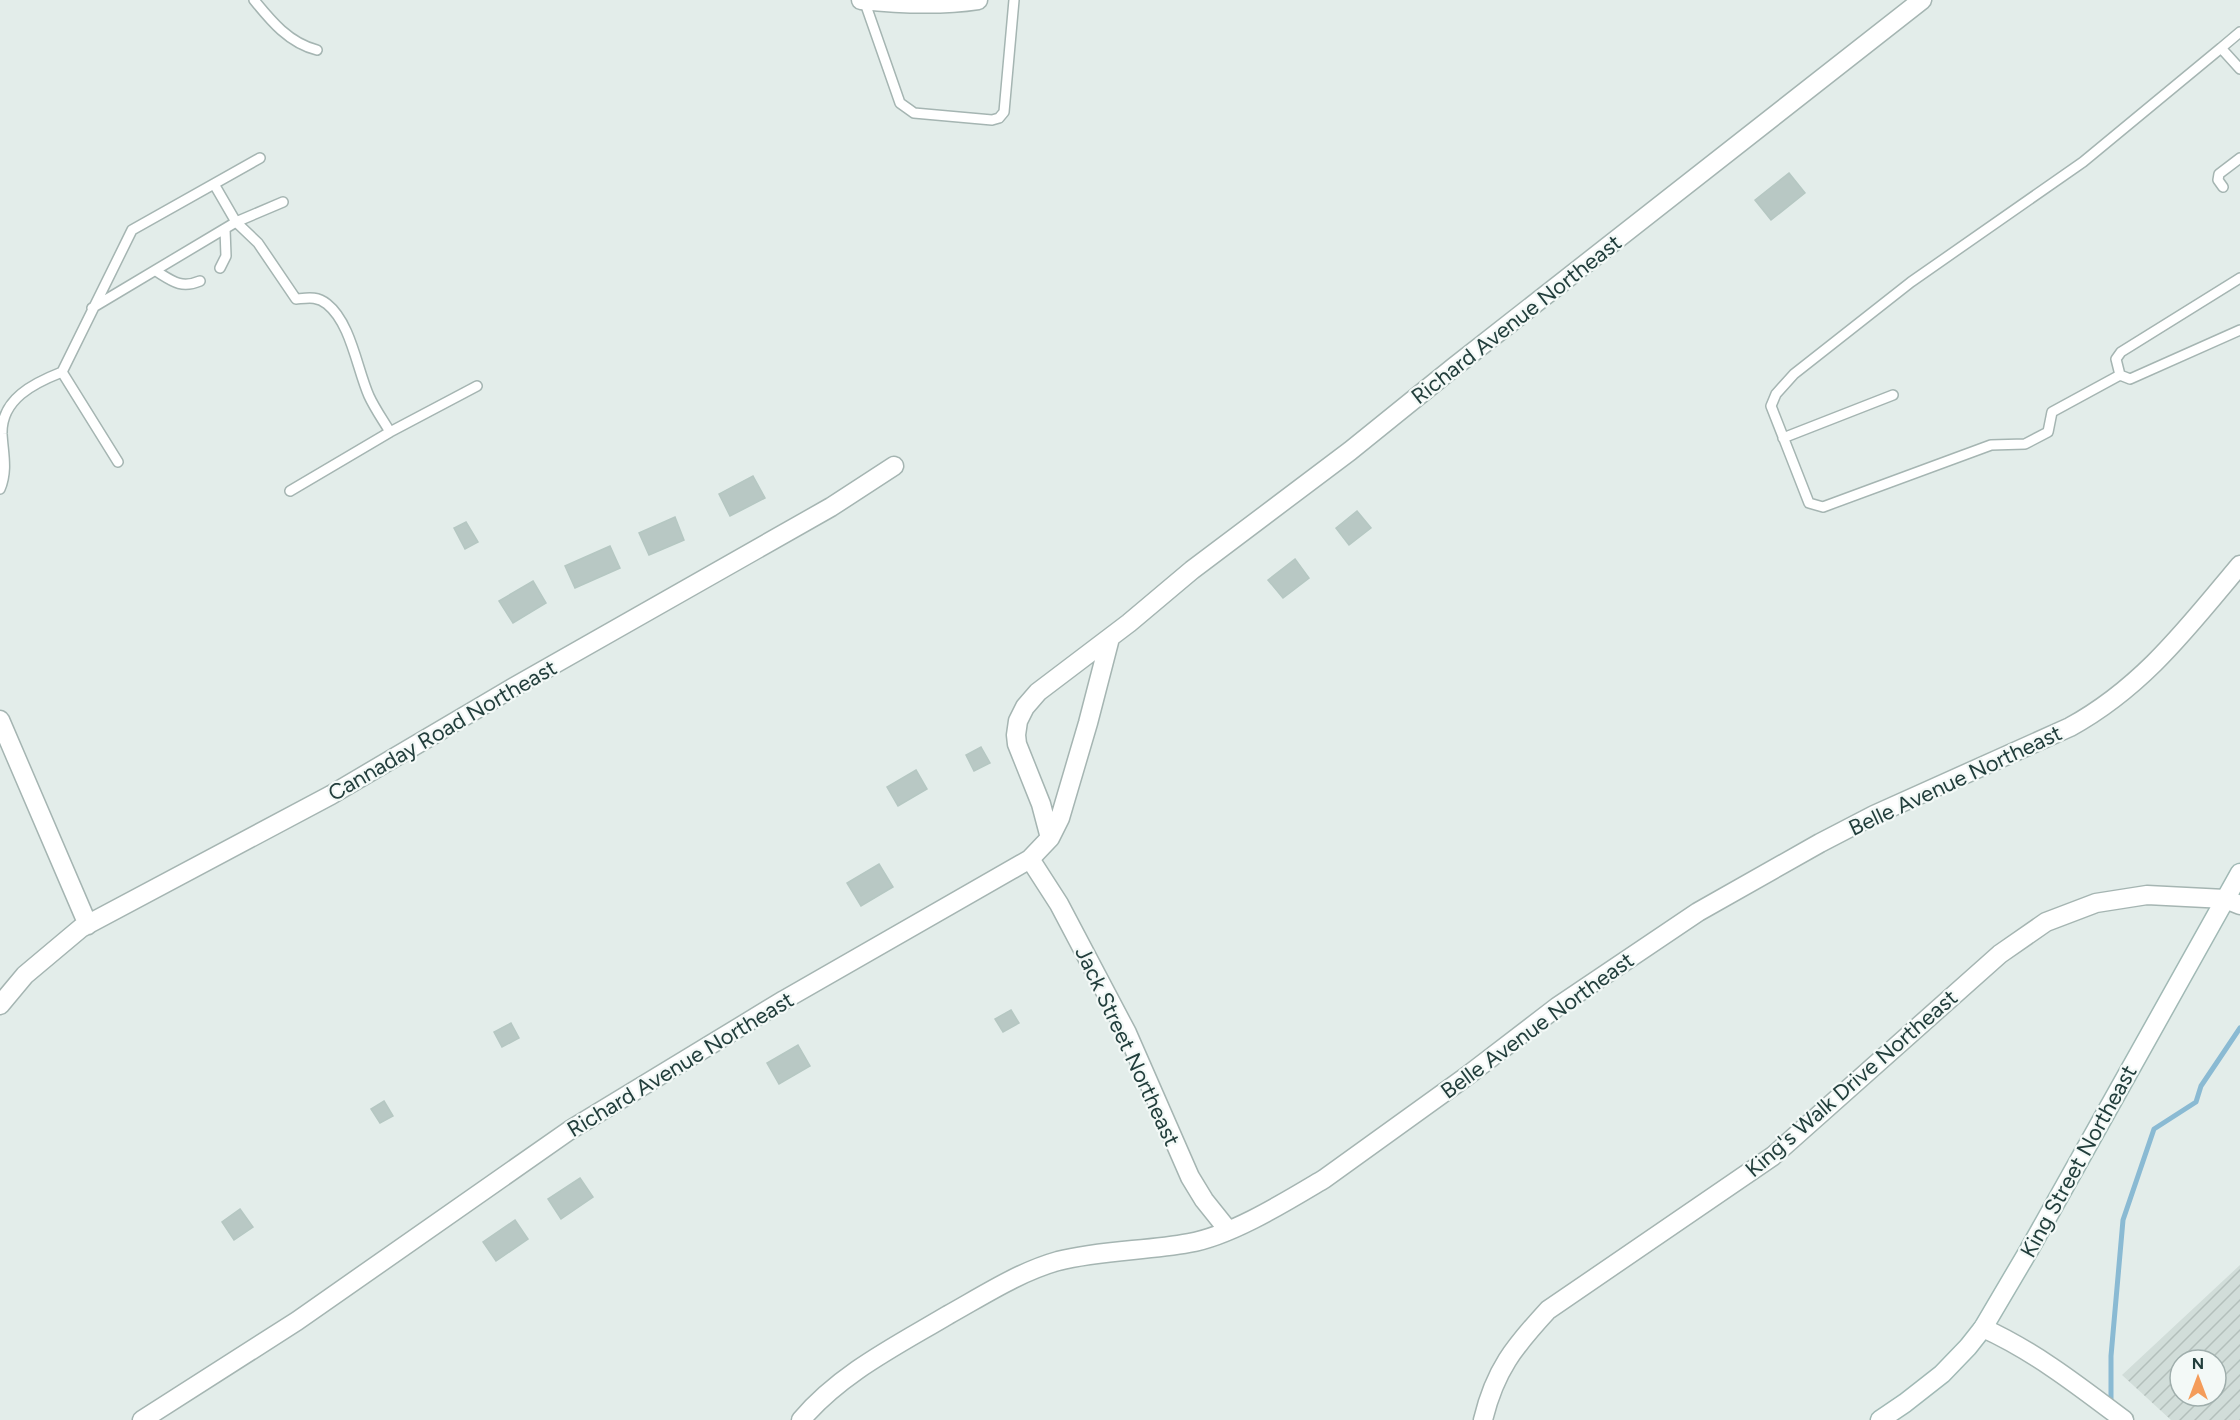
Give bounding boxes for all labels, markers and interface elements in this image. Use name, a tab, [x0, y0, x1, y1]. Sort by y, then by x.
street label: Richard Avenue Northeast	[1406, 229, 1627, 410]
street label: Cannaday Road Northeast	[323, 654, 561, 807]
street label: Belle Avenue Northeast	[1844, 719, 2066, 842]
street label: Jack Street Northeast	[1069, 942, 1186, 1150]
street label: Belle Avenue Northeast	[1436, 946, 1639, 1105]
street label: King's Walk Drive Northeast	[1740, 984, 1963, 1183]
street label: Richard Avenue Northeast	[562, 986, 798, 1143]
street label: King Street Northeast	[2014, 1060, 2143, 1262]
north arrow	[2168, 1348, 2228, 1408]
text: N	[2192, 1354, 2204, 1373]

